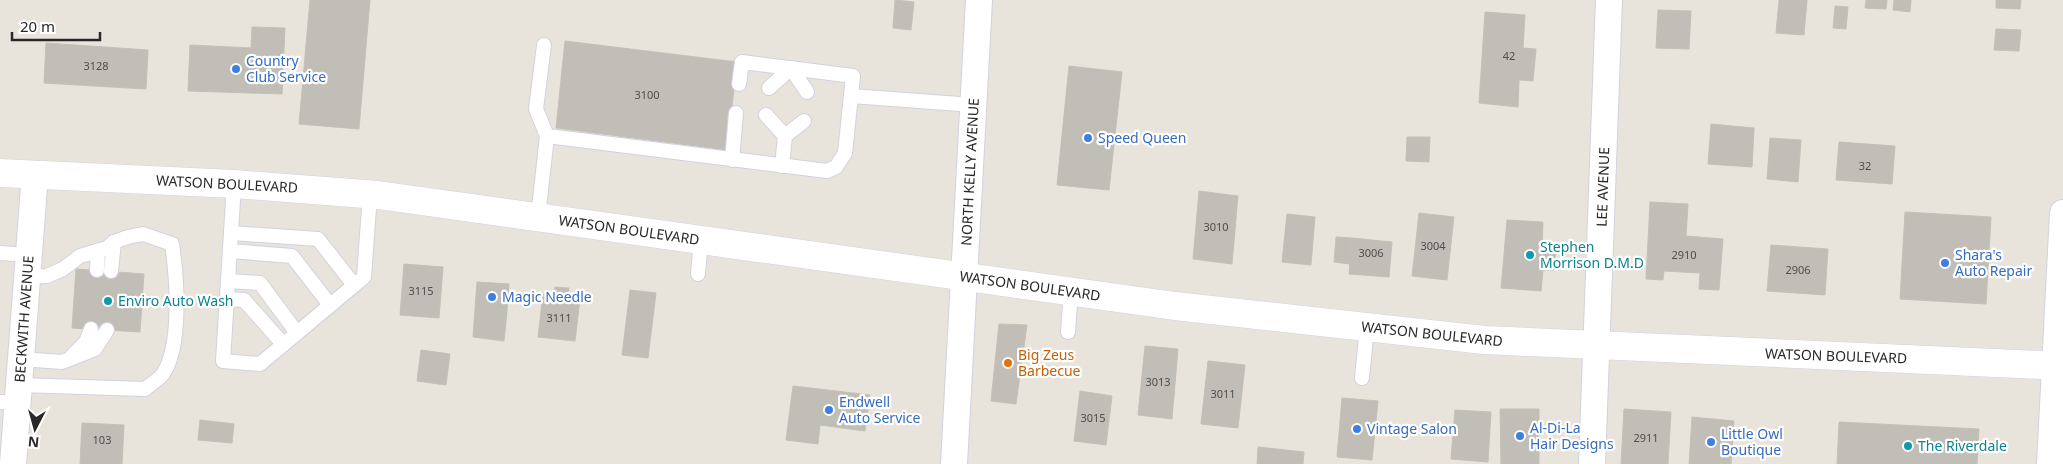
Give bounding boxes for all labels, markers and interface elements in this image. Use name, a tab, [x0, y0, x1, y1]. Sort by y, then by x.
scale bar	[12, 10, 100, 42]
text: 20 m	[20, 16, 55, 36]
house number: 42	[1503, 48, 1515, 63]
place label: Country Club Service	[246, 51, 326, 86]
house number: 3128	[83, 58, 109, 73]
marker: Country Club Service	[230, 63, 242, 75]
house number: 3100	[634, 87, 660, 102]
street label: NORTH KELLY AVENUE	[956, 98, 983, 246]
place label: Speed Queen	[1098, 128, 1186, 147]
marker: Speed Queen	[1082, 132, 1094, 144]
street label: LEE AVENUE	[1592, 147, 1613, 227]
house number: 32	[1859, 158, 1871, 173]
street label: WATSON BOULEVARD	[156, 170, 299, 197]
street label: WATSON BOULEVARD	[557, 210, 701, 249]
house number: 3010	[1203, 219, 1229, 234]
place label: Stephen Morrison D.M.D	[1540, 237, 1644, 272]
house number: 3004	[1420, 238, 1446, 253]
house number: 3006	[1358, 245, 1384, 260]
place label: Shara's Auto Repair	[1955, 245, 2032, 280]
house number: 2910	[1671, 247, 1697, 262]
marker: Stephen Morrison D.M.D	[1524, 249, 1536, 261]
street label: BECKWITH AVENUE	[10, 255, 37, 383]
marker: Shara's Auto Repair	[1939, 257, 1951, 269]
house number: 2906	[1785, 262, 1811, 277]
street label: WATSON BOULEVARD	[958, 266, 1102, 305]
house number: 3115	[408, 283, 434, 298]
place label: Magic Needle	[502, 287, 592, 306]
place label: Enviro Auto Wash	[118, 291, 234, 310]
marker: Magic Needle	[486, 291, 498, 303]
marker: Enviro Auto Wash	[102, 295, 114, 307]
house number: 3111	[546, 310, 572, 325]
street label: WATSON BOULEVARD	[1360, 317, 1504, 350]
street label: WATSON BOULEVARD	[1765, 344, 1907, 367]
place label: Big Zeus Barbecue	[1018, 345, 1081, 380]
marker: Big Zeus Barbecue	[1002, 357, 1014, 369]
house number: 3013	[1145, 374, 1171, 389]
house number: 3011	[1210, 386, 1236, 401]
place label: Endwell Auto Service	[839, 392, 921, 427]
north arrow	[10, 404, 60, 454]
marker: Endwell Auto Service	[823, 404, 835, 416]
house number: 3015	[1080, 410, 1106, 425]
place label: Al-Di-La Hair Designs	[1530, 418, 1614, 453]
place label: Vintage Salon	[1367, 419, 1457, 438]
marker: Vintage Salon	[1351, 423, 1363, 435]
place label: Little Owl Boutique	[1721, 424, 1783, 459]
marker: Al-Di-La Hair Designs	[1514, 430, 1526, 442]
house number: 2911	[1633, 430, 1659, 445]
text: N	[27, 432, 40, 452]
house number: 103	[93, 432, 111, 447]
marker: Little Owl Boutique	[1705, 436, 1717, 448]
place label: The Riverdale	[1918, 436, 2007, 455]
marker: The Riverdale	[1902, 440, 1914, 452]

